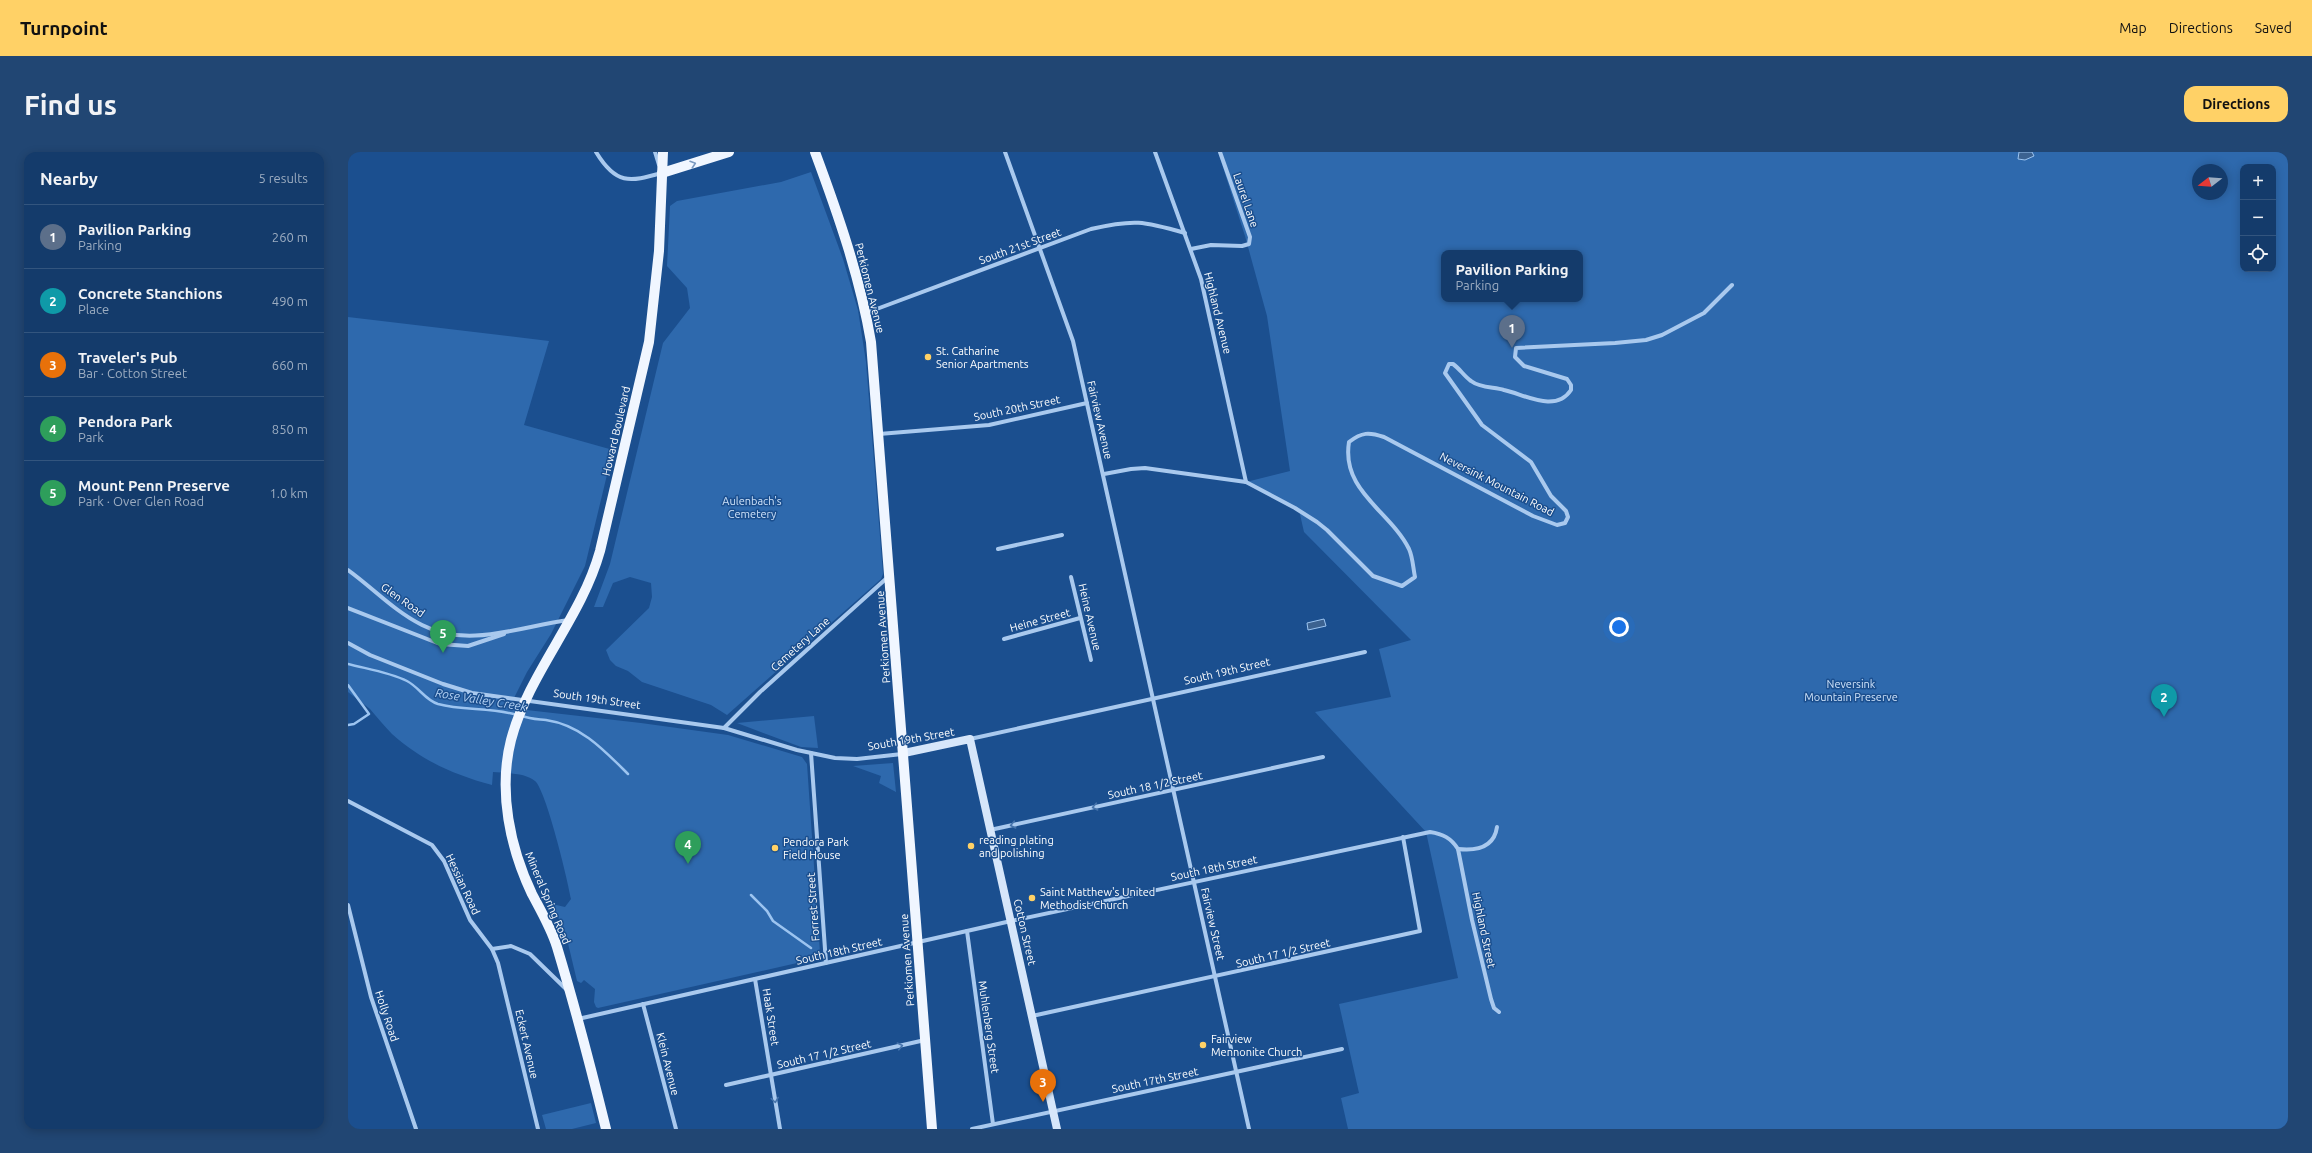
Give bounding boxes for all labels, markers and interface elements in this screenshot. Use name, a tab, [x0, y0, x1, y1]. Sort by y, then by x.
text: Turnpoint	[20, 17, 108, 39]
text: Map	[2119, 20, 2147, 36]
text: Directions	[2169, 20, 2233, 36]
text: Saved	[2255, 20, 2292, 36]
button: Directions	[2184, 86, 2288, 122]
text: Find us	[24, 89, 117, 120]
one-way arrow	[689, 160, 696, 168]
north arrow	[2192, 164, 2228, 200]
map controls	[2240, 164, 2276, 272]
button: +	[2240, 164, 2276, 200]
text: Nearby	[40, 169, 98, 188]
text: 5 results	[258, 171, 308, 185]
street label: Laurel Lane	[1231, 171, 1261, 229]
button: −	[2240, 200, 2276, 236]
text: Pavilion Parking	[78, 221, 191, 238]
street label: South 21st Street	[977, 225, 1063, 266]
text: 1	[49, 230, 57, 244]
text: 260 m	[272, 230, 308, 244]
button: locate	[2240, 236, 2276, 272]
text: Parking	[78, 238, 122, 252]
street label: Perkiomen Avenue	[853, 242, 887, 334]
popup	[1441, 250, 1583, 302]
text: Pavilion Parking	[1455, 261, 1569, 278]
street label: Highland Avenue	[1202, 271, 1234, 355]
text: Parking	[1455, 278, 1499, 292]
text: Concrete Stanchions	[78, 285, 223, 302]
text: 2	[49, 294, 57, 308]
text: 490 m	[272, 294, 308, 308]
text: Place	[78, 302, 109, 316]
pin: 1	[1499, 315, 1525, 348]
place label: St. Catharine Senior Apartments	[936, 345, 1029, 370]
text: Traveler's Pub	[78, 349, 178, 366]
marker: St. Catharine Senior Apartments	[923, 352, 933, 362]
text: 3	[49, 358, 57, 372]
text: 660 m	[272, 358, 308, 372]
text: Bar · Cotton Street	[78, 366, 187, 380]
street label: Fairview Avenue	[1085, 380, 1115, 460]
street label: Howard Boulevard	[600, 385, 632, 477]
street label: South 20th Street	[973, 393, 1062, 423]
text: Pendora Park	[78, 413, 172, 430]
text: 4	[49, 422, 57, 436]
text: 850 m	[272, 422, 308, 436]
text: Park	[78, 430, 104, 444]
street label: Neversink Mountain Road	[1438, 450, 1556, 518]
text: Mount Penn Preserve	[78, 477, 230, 494]
text: 5	[49, 486, 57, 500]
text: 1.0 km	[269, 486, 308, 500]
text: Park · Over Glen Road	[78, 494, 204, 508]
park label: Aulenbach's Cemetery	[722, 495, 782, 520]
street label: Glen Road	[379, 581, 427, 619]
street label: Heine Avenue	[1076, 582, 1104, 652]
street label: Perkiomen Avenue	[874, 590, 892, 684]
street label: Heine Street	[1009, 606, 1072, 634]
street label: Cemetery Lane	[768, 615, 832, 673]
your location	[1609, 617, 1629, 637]
pin: 5	[430, 620, 456, 653]
street label: South 19th Street	[1183, 655, 1272, 687]
park label: Neversink Mountain Preserve	[1804, 678, 1898, 703]
pin: 2	[2151, 684, 2177, 717]
water label: Rose Valley Creek	[434, 686, 529, 713]
street label: South 19th Street	[553, 687, 642, 711]
street label: South 19th Street	[867, 725, 956, 753]
street label: South 18 1/2 Street	[1107, 769, 1204, 801]
one-way arrow	[1092, 803, 1098, 811]
one-way arrow	[1010, 821, 1016, 829]
pin: 4	[675, 831, 701, 864]
place label: reading plating and polishing	[979, 834, 1054, 859]
place label: Pendora Park Field House	[783, 836, 849, 861]
marker: reading plating and polishing	[966, 841, 976, 851]
marker: Pendora Park Field House	[770, 843, 780, 853]
street label: Mineral Spring Road	[523, 850, 573, 946]
street label: Hessian Road	[444, 852, 482, 916]
street label: South 18th Street	[1170, 853, 1259, 883]
street label: Forrest Street	[805, 872, 821, 942]
place label: Saint Matthew's United Methodist Church	[1040, 886, 1155, 911]
street label: Fairview Street	[1199, 887, 1227, 962]
street label: Highland Street	[1470, 891, 1498, 970]
marker: Saint Matthew's United Methodist Church	[1027, 893, 1037, 903]
street label: Cotton Street	[1012, 898, 1039, 967]
street label: Perkiomen Avenue	[898, 913, 916, 1007]
street label: South 18th Street	[795, 935, 884, 967]
street label: South 17 1/2 Street	[1235, 936, 1332, 970]
street label: Muhlenberg Street	[977, 980, 1002, 1075]
street label: Haak Street	[761, 988, 782, 1047]
street label: Holly Road	[373, 989, 401, 1043]
street label: Eckert Avenue	[513, 1008, 541, 1080]
street label: Klein Avenue	[654, 1031, 682, 1097]
place label: Fairview Mennonite Church	[1211, 1033, 1302, 1058]
street label: South 17 1/2 Street	[776, 1037, 873, 1071]
marker: Fairview Mennonite Church	[1198, 1040, 1208, 1050]
one-way arrow	[897, 1042, 903, 1050]
street label: South 17th Street	[1111, 1065, 1200, 1095]
pin: 3	[1030, 1069, 1056, 1102]
one-way arrow	[771, 1097, 779, 1103]

